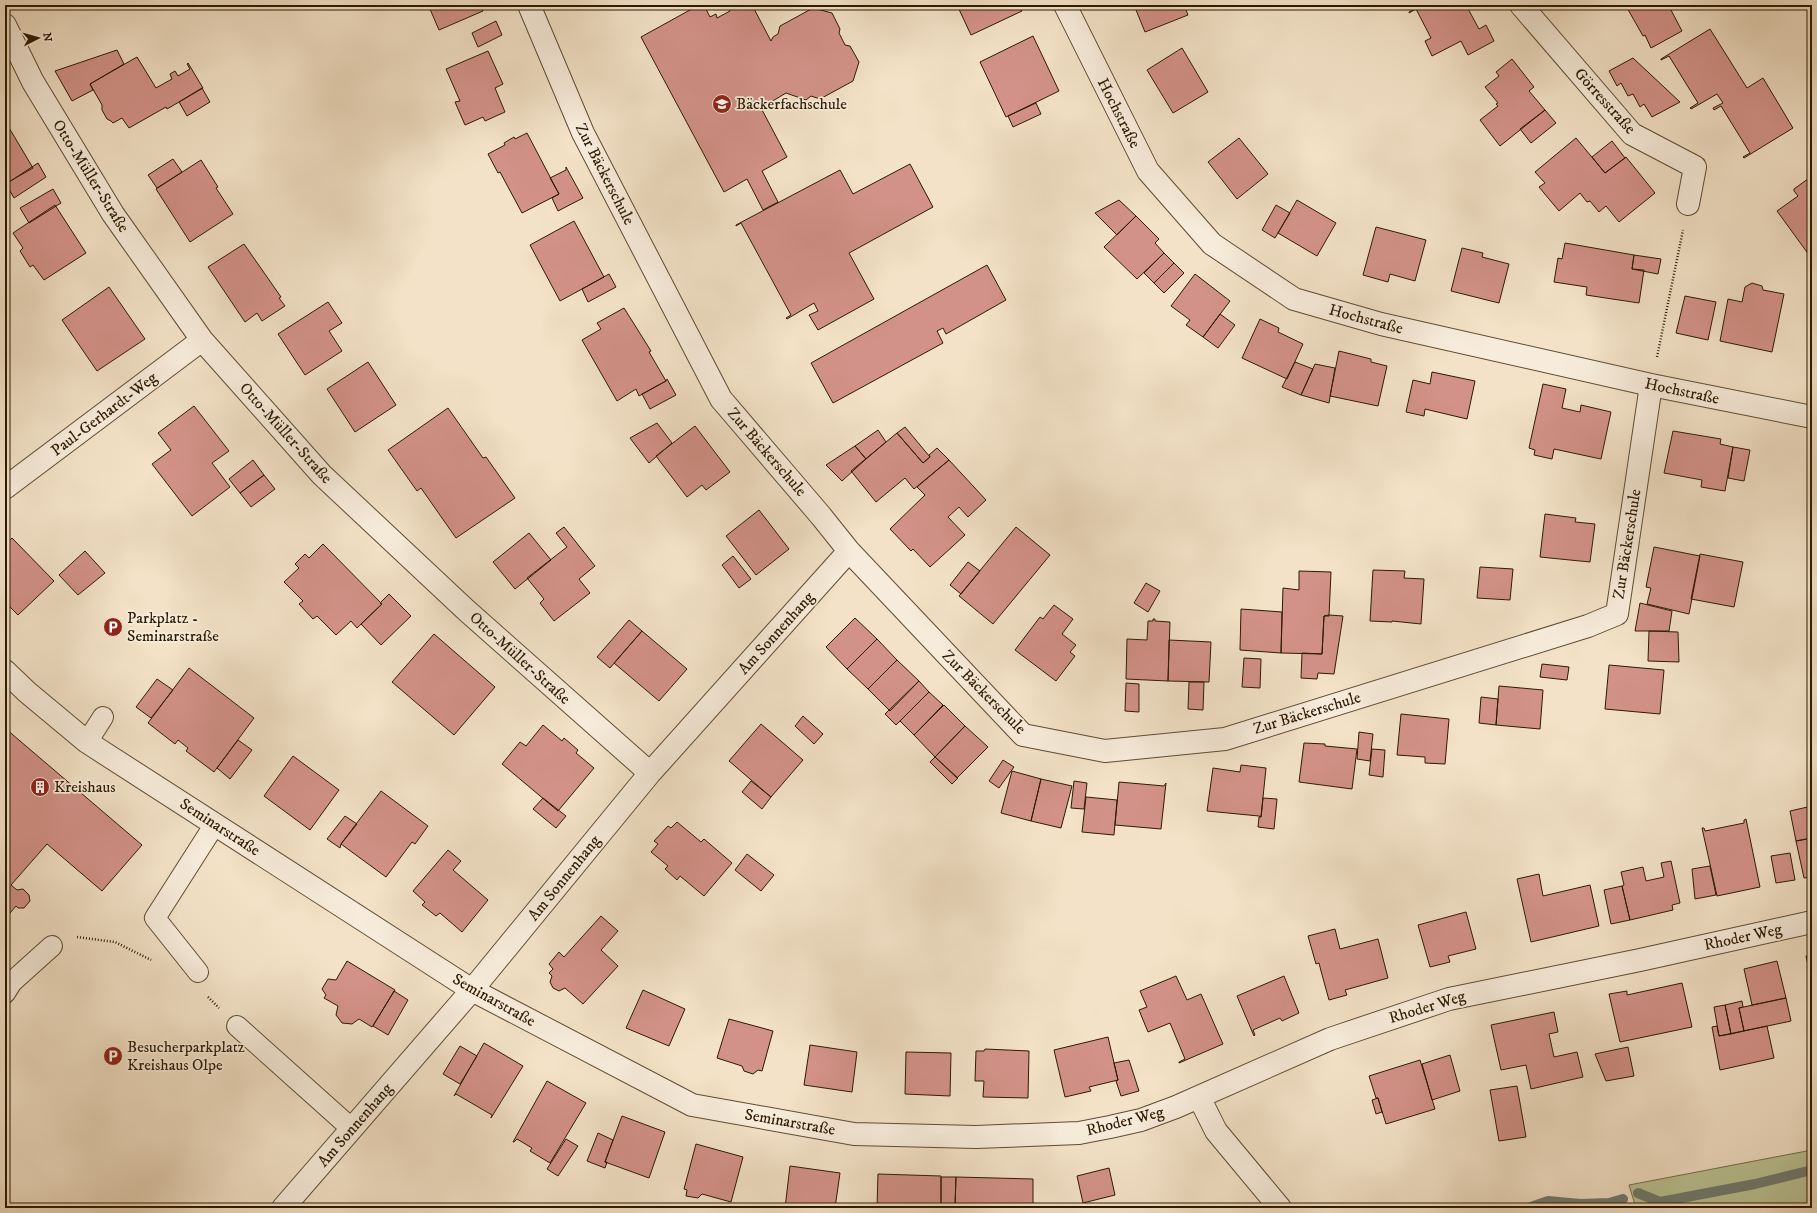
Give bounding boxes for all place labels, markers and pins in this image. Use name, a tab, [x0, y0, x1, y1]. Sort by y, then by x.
school or university icon: Bäckerfachschule	[711, 93, 733, 115]
place label: Bäckerfachschule	[736, 94, 847, 114]
place label: Parkplatz - Seminarstraße	[127, 608, 219, 646]
parking icon: Parkplatz - Seminarstraße	[102, 616, 124, 638]
building icon: Kreishaus	[29, 776, 51, 798]
place label: Kreishaus	[54, 777, 116, 797]
place label: Besucherparkplatz Kreishaus Olpe	[127, 1037, 245, 1075]
parking icon: Besucherparkplatz Kreishaus Olpe	[102, 1045, 124, 1067]

